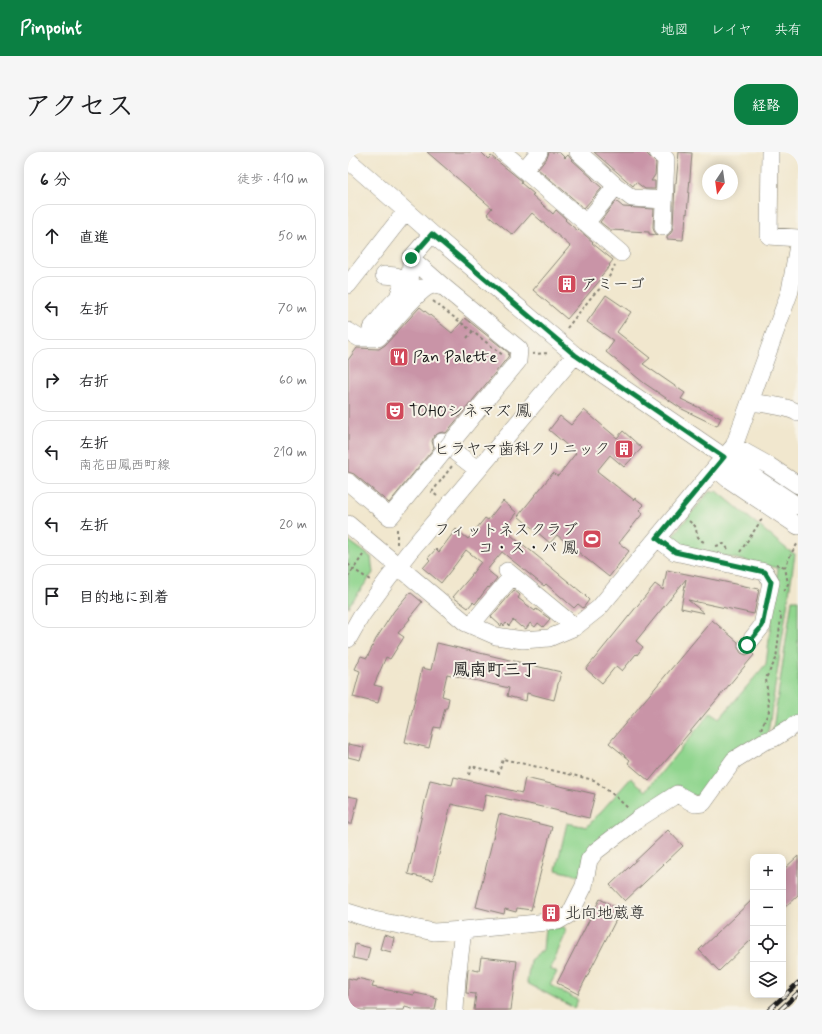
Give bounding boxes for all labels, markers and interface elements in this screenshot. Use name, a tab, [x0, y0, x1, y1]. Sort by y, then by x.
text: Pinpoint	[20, 16, 82, 41]
text: 地図	[661, 21, 689, 39]
text: レイヤ	[711, 21, 752, 39]
text: 共有	[774, 21, 802, 39]
button: 経路	[734, 84, 798, 125]
text: アクセス	[24, 89, 134, 126]
north arrow	[702, 164, 738, 200]
text: 6 分	[40, 169, 70, 191]
text: 徒歩 · 410 m	[237, 171, 308, 188]
icon: ahead	[41, 225, 63, 247]
text: 直進	[79, 228, 109, 248]
text: 50 m	[278, 228, 307, 245]
route end	[402, 249, 420, 267]
building icon: アミーゴ	[556, 273, 578, 295]
place label: アミーゴ	[581, 274, 645, 295]
icon: left	[41, 297, 63, 319]
text: 左折	[79, 300, 109, 320]
text: 70 m	[278, 300, 307, 317]
restaurant icon: Pan Palette	[388, 346, 410, 368]
place label: Pan Palette	[413, 347, 497, 368]
icon: right	[41, 369, 63, 391]
text: 右折	[79, 372, 109, 392]
text: 60 m	[279, 372, 307, 389]
theatre icon: TOHOシネマズ 鳳	[384, 400, 406, 422]
place label: TOHOシネマズ 鳳	[409, 401, 531, 422]
text: 左折	[79, 434, 109, 454]
building icon: ヒラヤマ歯科クリニック	[613, 438, 635, 460]
place label: ヒラヤマ歯科クリニック	[434, 439, 610, 460]
icon: left	[41, 441, 63, 463]
text: 210 m	[273, 444, 307, 461]
text: 南花田鳳西町線	[79, 457, 170, 474]
icon: left	[41, 513, 63, 535]
text: 左折	[79, 516, 109, 536]
text: 20 m	[279, 516, 307, 533]
place label: フィットネスクラブ コ・ス・パ 鳳	[434, 520, 578, 559]
sports icon: フィットネスクラブ コ・ス・パ 鳳	[581, 528, 603, 550]
icon: arrive	[41, 585, 63, 607]
text: 目的地に到着	[79, 588, 169, 608]
route start	[738, 636, 756, 654]
district label: 鳳南町三丁	[453, 659, 538, 681]
map controls	[750, 854, 786, 998]
button: +	[750, 854, 786, 890]
button: −	[750, 890, 786, 926]
building icon: 北向地蔵尊	[540, 902, 562, 924]
place label: 北向地蔵尊	[565, 903, 645, 924]
button: locate	[750, 926, 786, 962]
button: layers	[750, 962, 786, 998]

